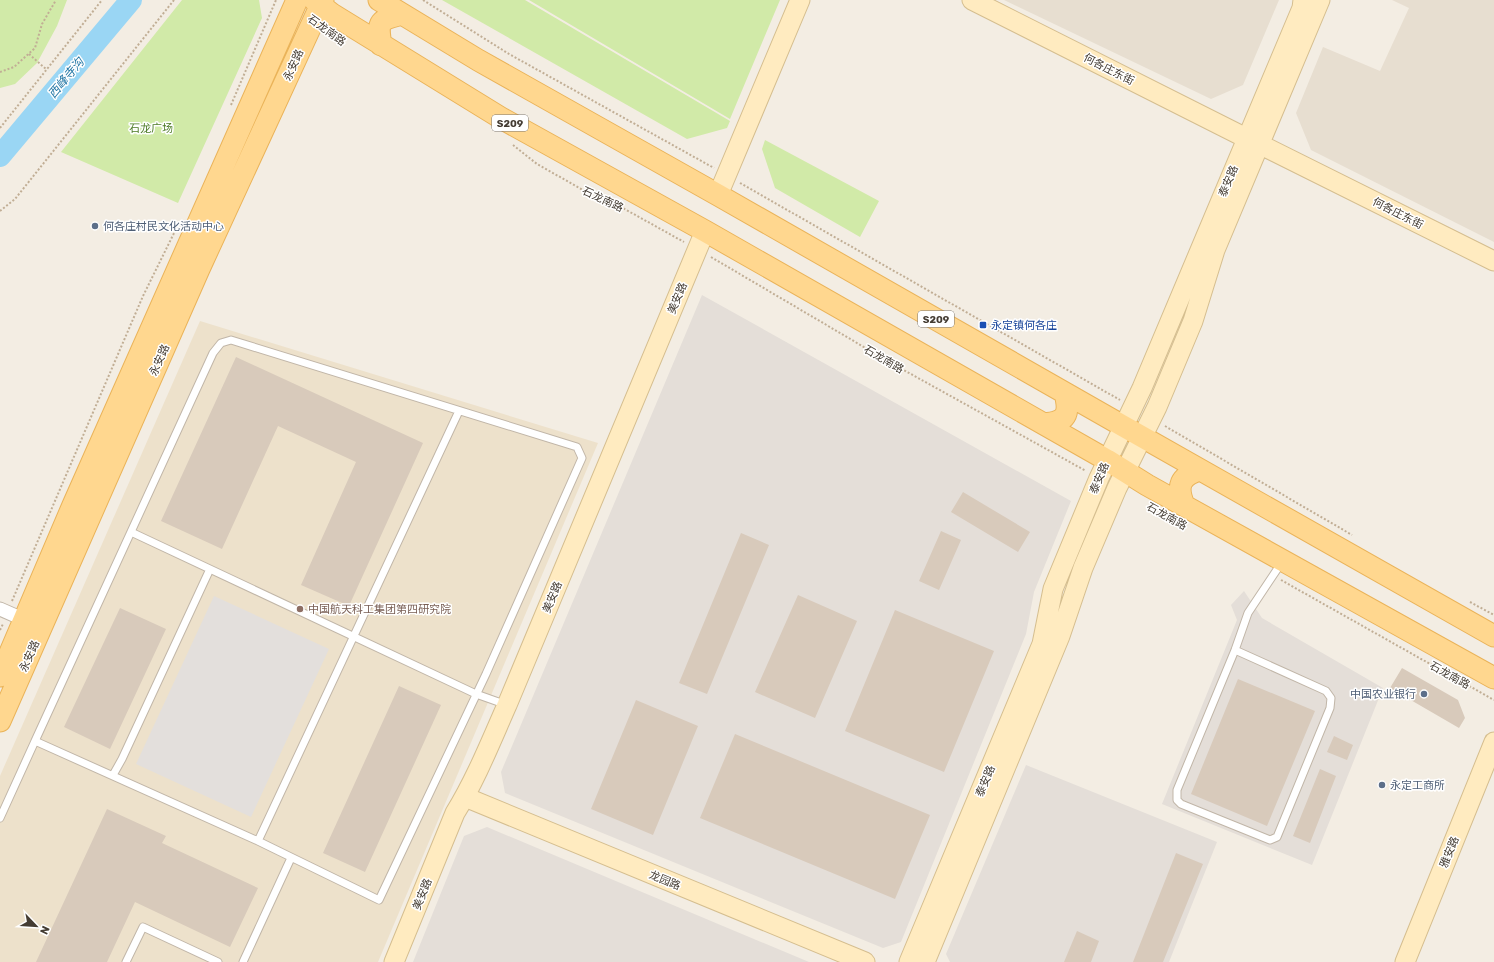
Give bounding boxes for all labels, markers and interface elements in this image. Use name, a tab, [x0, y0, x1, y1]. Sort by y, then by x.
street label: 石龙南路	[305, 12, 348, 49]
street label: 永安路	[281, 47, 306, 83]
street label: 何各庄东街	[1081, 51, 1136, 88]
water label: 西峰寺沟	[45, 54, 88, 101]
road number: S209	[492, 115, 528, 131]
park label: 石龙广场	[129, 122, 173, 135]
street label: 泰安路	[1216, 163, 1241, 199]
street label: 石龙南路	[580, 184, 625, 215]
street label: 何各庄东街	[1370, 195, 1425, 232]
place label: 何各庄村民文化活动中心	[103, 220, 224, 233]
marker: 何各庄村民文化活动中心	[90, 221, 100, 231]
street label: 美安路	[665, 280, 690, 316]
road number: S209	[918, 311, 954, 327]
place label: 永定镇何各庄	[991, 319, 1057, 332]
marker: 永定镇何各庄	[978, 320, 988, 330]
street label: 永安路	[147, 342, 172, 378]
street label: 石龙南路	[861, 343, 906, 376]
street label: 泰安路	[1087, 460, 1112, 496]
street label: 石龙南路	[1144, 500, 1189, 533]
street label: 美安路	[540, 579, 565, 615]
place label: 中国航天科工集团第四研究院	[308, 603, 451, 616]
marker: 中国航天科工集团第四研究院	[295, 604, 305, 614]
street label: 永安路	[17, 638, 42, 674]
street label: 石龙南路	[1427, 659, 1472, 692]
place label: 中国农业银行	[1350, 688, 1416, 701]
marker: 中国农业银行	[1419, 689, 1429, 699]
street label: 泰安路	[973, 763, 998, 799]
place label: 永定工商所	[1390, 779, 1445, 792]
marker: 永定工商所	[1377, 780, 1387, 790]
street label: 雅安路	[1437, 834, 1462, 870]
street label: 龙园路	[647, 868, 683, 893]
street label: 美安路	[410, 876, 435, 912]
north arrow	[16, 906, 56, 946]
text: N	[37, 924, 52, 936]

